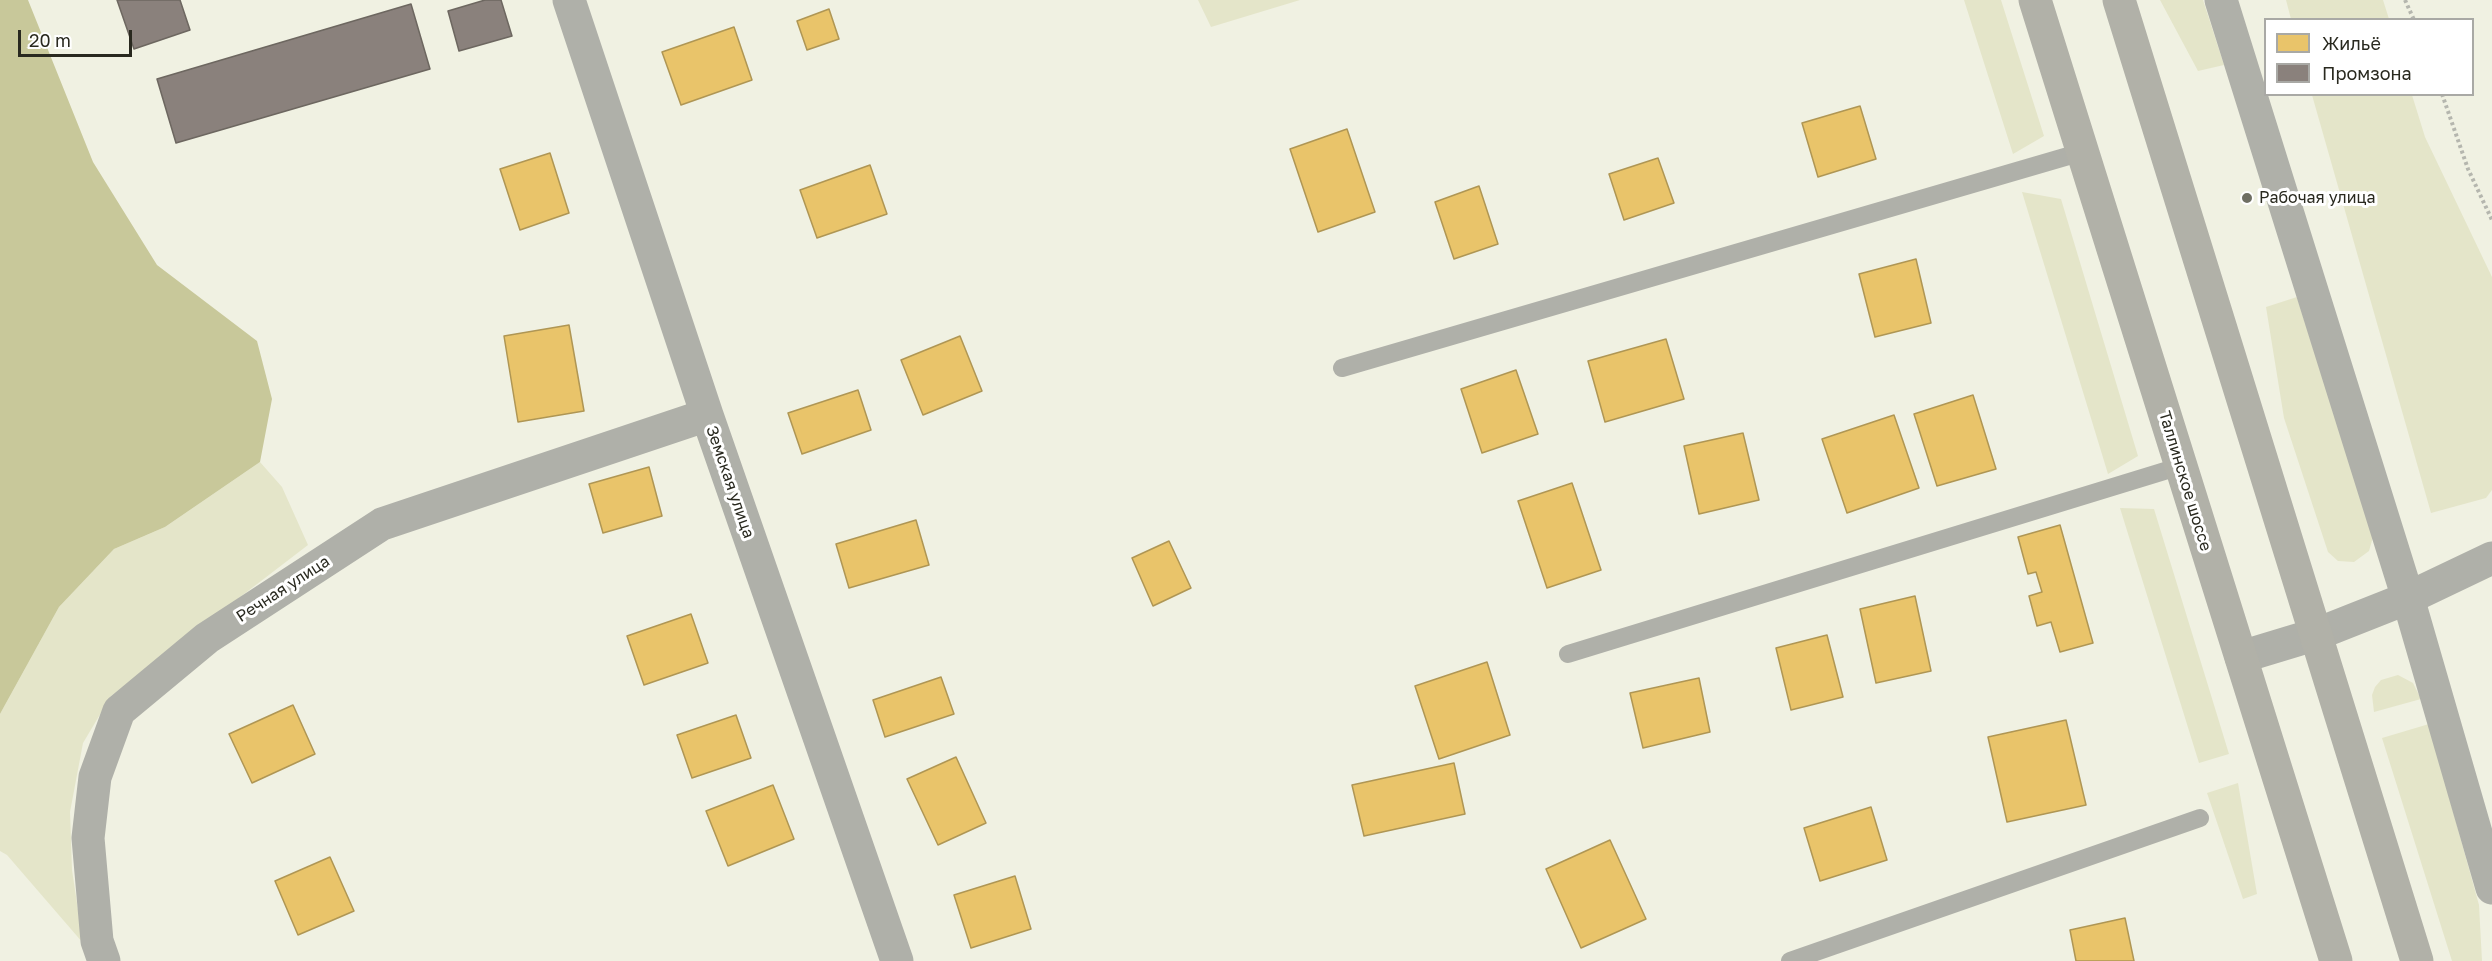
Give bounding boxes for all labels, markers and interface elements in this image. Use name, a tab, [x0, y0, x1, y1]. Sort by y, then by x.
scale bar	[21, 18, 135, 56]
legend	[2264, 18, 2474, 96]
text: 20 m	[29, 29, 71, 51]
text: Жильё	[2322, 32, 2381, 54]
text: Промзона	[2322, 62, 2412, 84]
place label: Рабочая улица	[2259, 188, 2376, 208]
marker: Рабочая улица	[2240, 191, 2254, 205]
street label: Таллинское шоссе	[2155, 409, 2215, 553]
street label: Земская улица	[702, 423, 758, 541]
street label: Речная улица	[233, 552, 333, 626]

